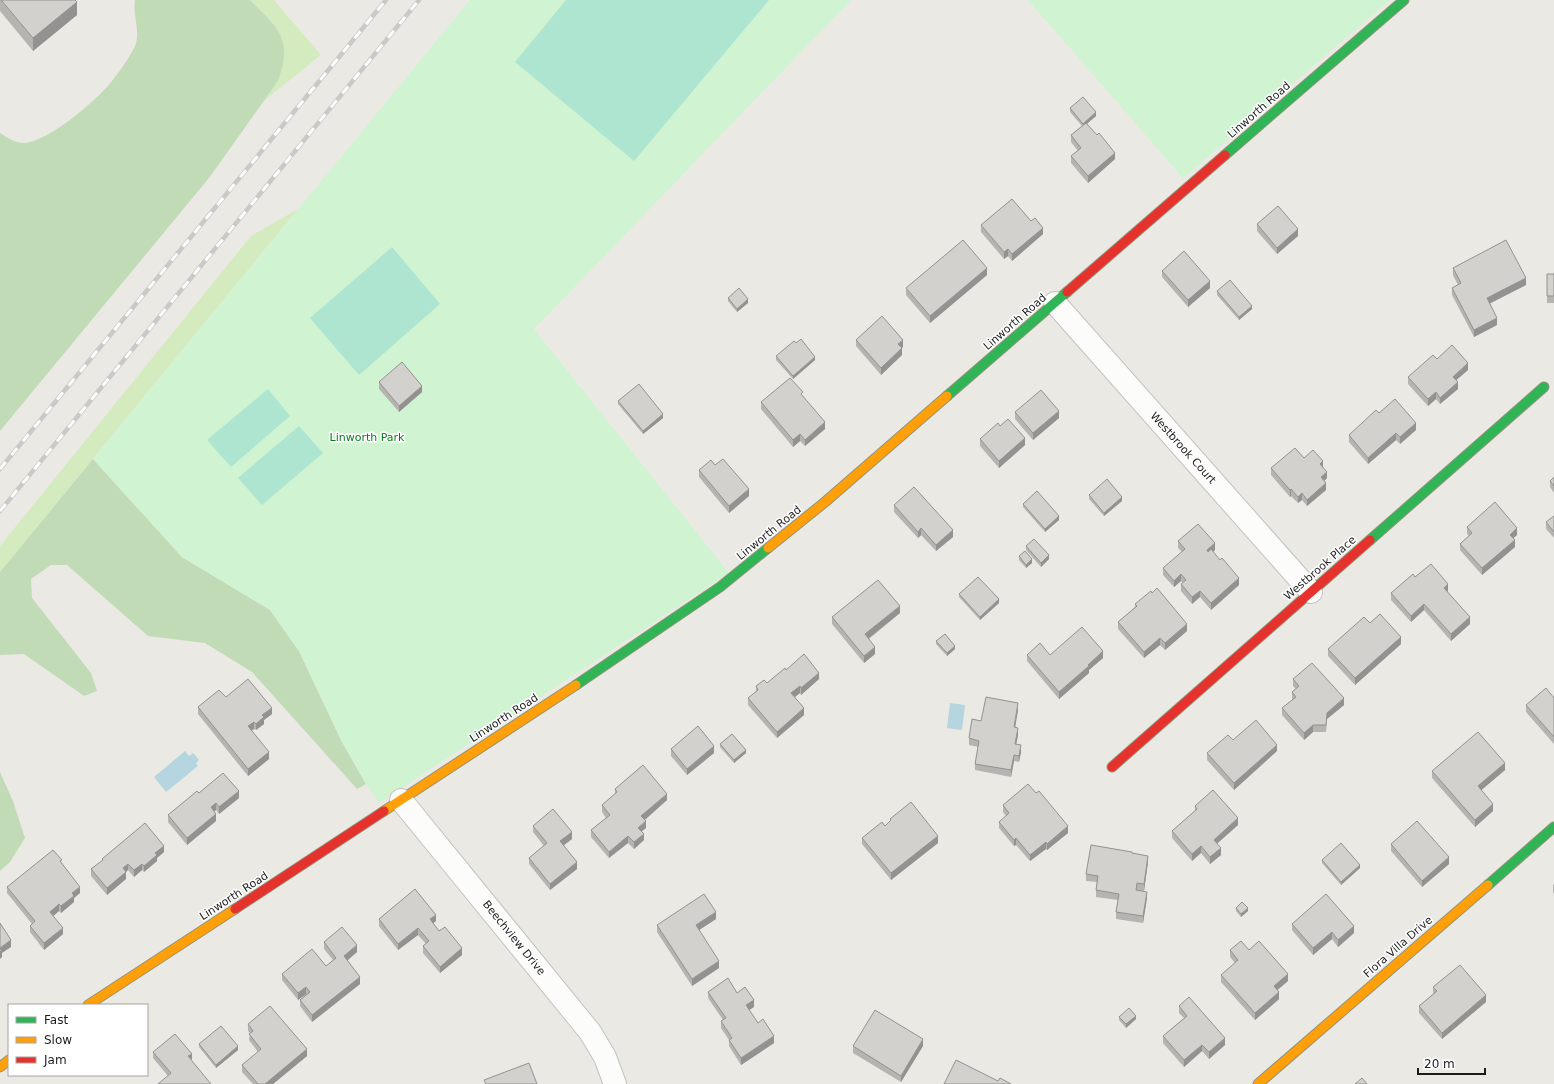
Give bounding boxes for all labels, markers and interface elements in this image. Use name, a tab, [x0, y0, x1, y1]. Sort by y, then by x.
street label: Linworth Road	[1225, 79, 1293, 141]
street label: Linworth Road	[981, 291, 1049, 353]
street label: Westbrook Court	[1147, 410, 1219, 487]
park label: Linworth Park	[330, 431, 405, 444]
street label: Linworth Road	[734, 503, 804, 563]
street label: Westbrook Place	[1281, 533, 1359, 603]
street label: Linworth Road	[467, 691, 541, 745]
street label: Linworth Road	[197, 869, 271, 923]
street label: Beechview Drive	[480, 898, 548, 978]
street label: Flora Villa Drive	[1361, 913, 1435, 980]
legend	[8, 1004, 148, 1076]
text: Fast	[44, 1013, 68, 1027]
text: Slow	[44, 1033, 72, 1047]
scale bar	[1418, 1050, 1485, 1076]
text: Jam	[43, 1053, 67, 1067]
text: 20 m	[1424, 1057, 1455, 1071]

